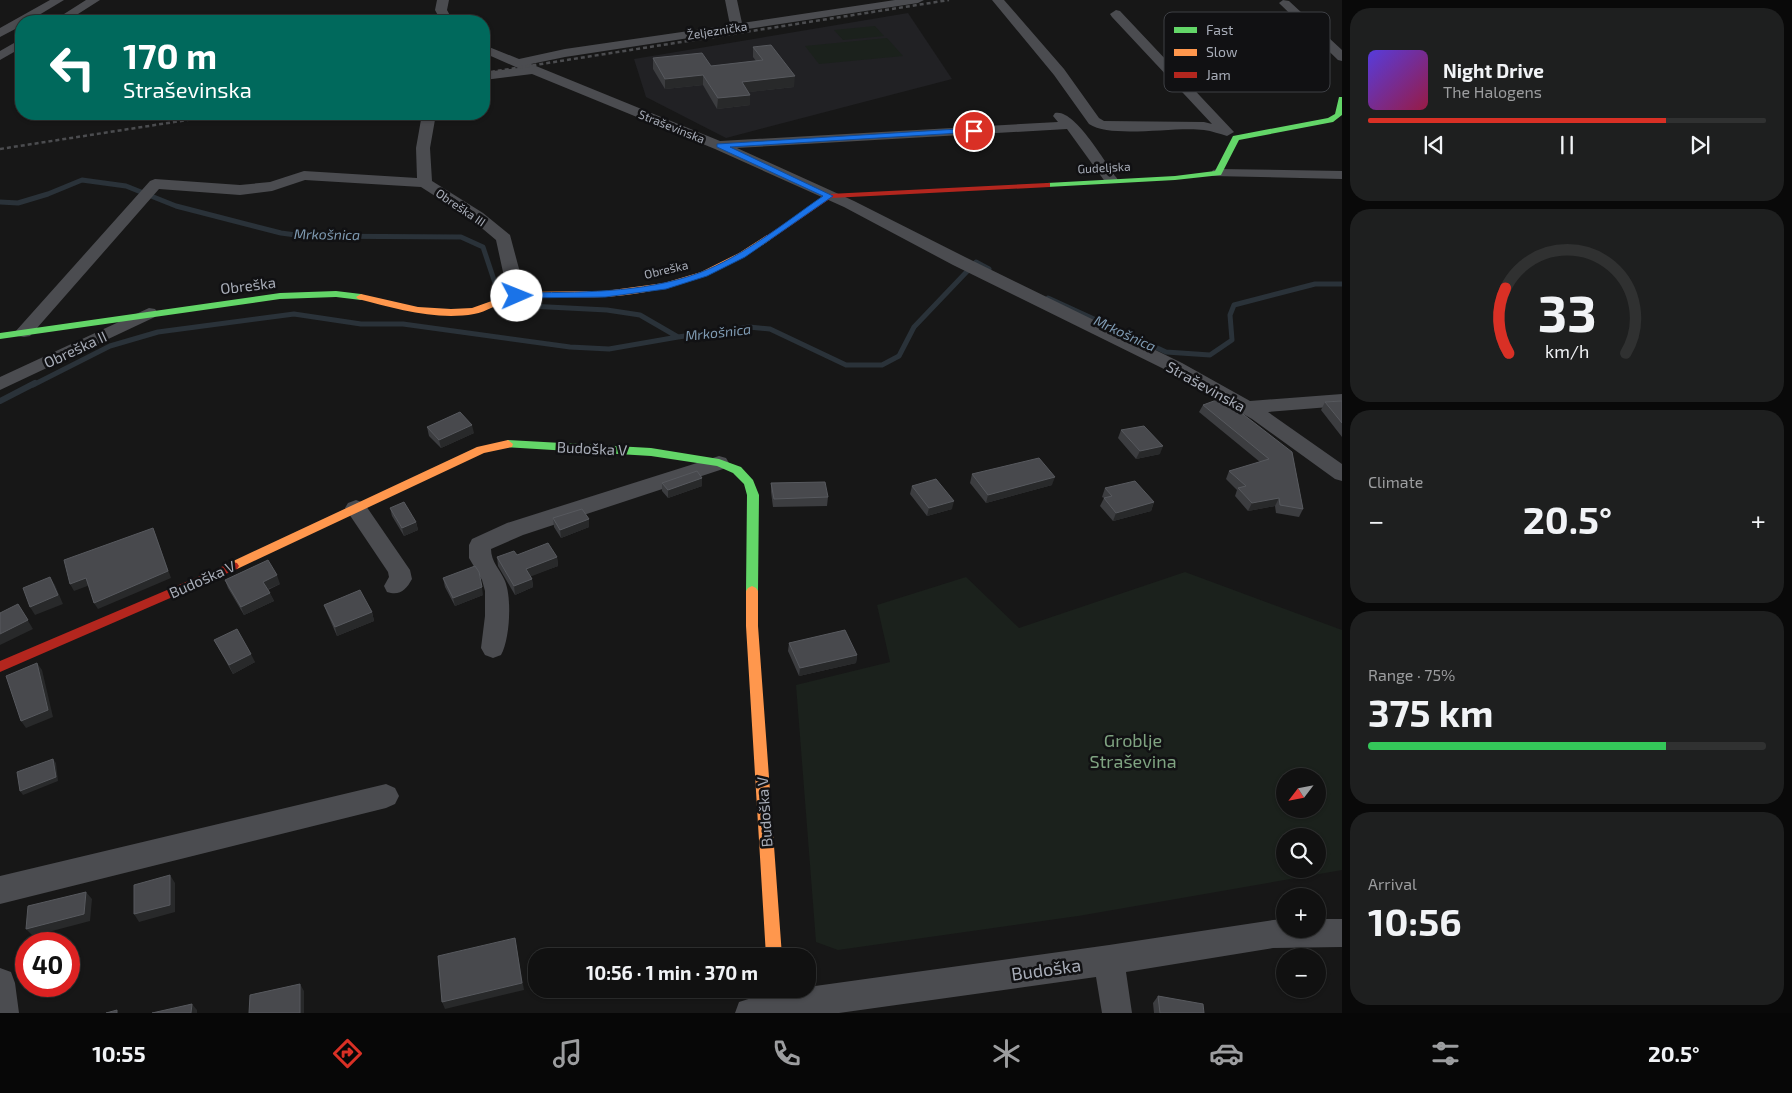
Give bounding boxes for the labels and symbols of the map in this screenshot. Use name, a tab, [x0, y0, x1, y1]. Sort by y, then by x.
legend	[1164, 12, 1330, 92]
street label: Željeznička	[686, 18, 748, 43]
text: Fast	[1206, 21, 1233, 38]
text: Slow	[1206, 43, 1238, 60]
text: Jam	[1206, 66, 1231, 83]
street label: Straševinska	[637, 106, 707, 146]
pin	[953, 110, 995, 152]
street label: Gudeljska	[1077, 159, 1131, 176]
street label: Obreška III	[434, 185, 488, 229]
water label: Mrkošnica	[294, 225, 360, 243]
street label: Obreška	[643, 257, 689, 281]
position arrow	[490, 269, 542, 321]
street label: Obreška	[219, 273, 277, 297]
water label: Mrkošnica	[1091, 311, 1159, 355]
water label: Mrkošnica	[684, 320, 752, 344]
street label: Obreška II	[41, 327, 109, 371]
street label: Straševinska	[1163, 357, 1249, 415]
street label: Budoška V	[556, 437, 628, 459]
street label: Budoška V	[166, 556, 238, 602]
park label: Groblje Straševina	[1089, 729, 1177, 772]
north arrow	[1276, 768, 1326, 818]
street label: Budoška V	[753, 776, 775, 848]
speed limit sign: 40	[15, 932, 80, 997]
street label: Budoška	[1010, 953, 1082, 985]

